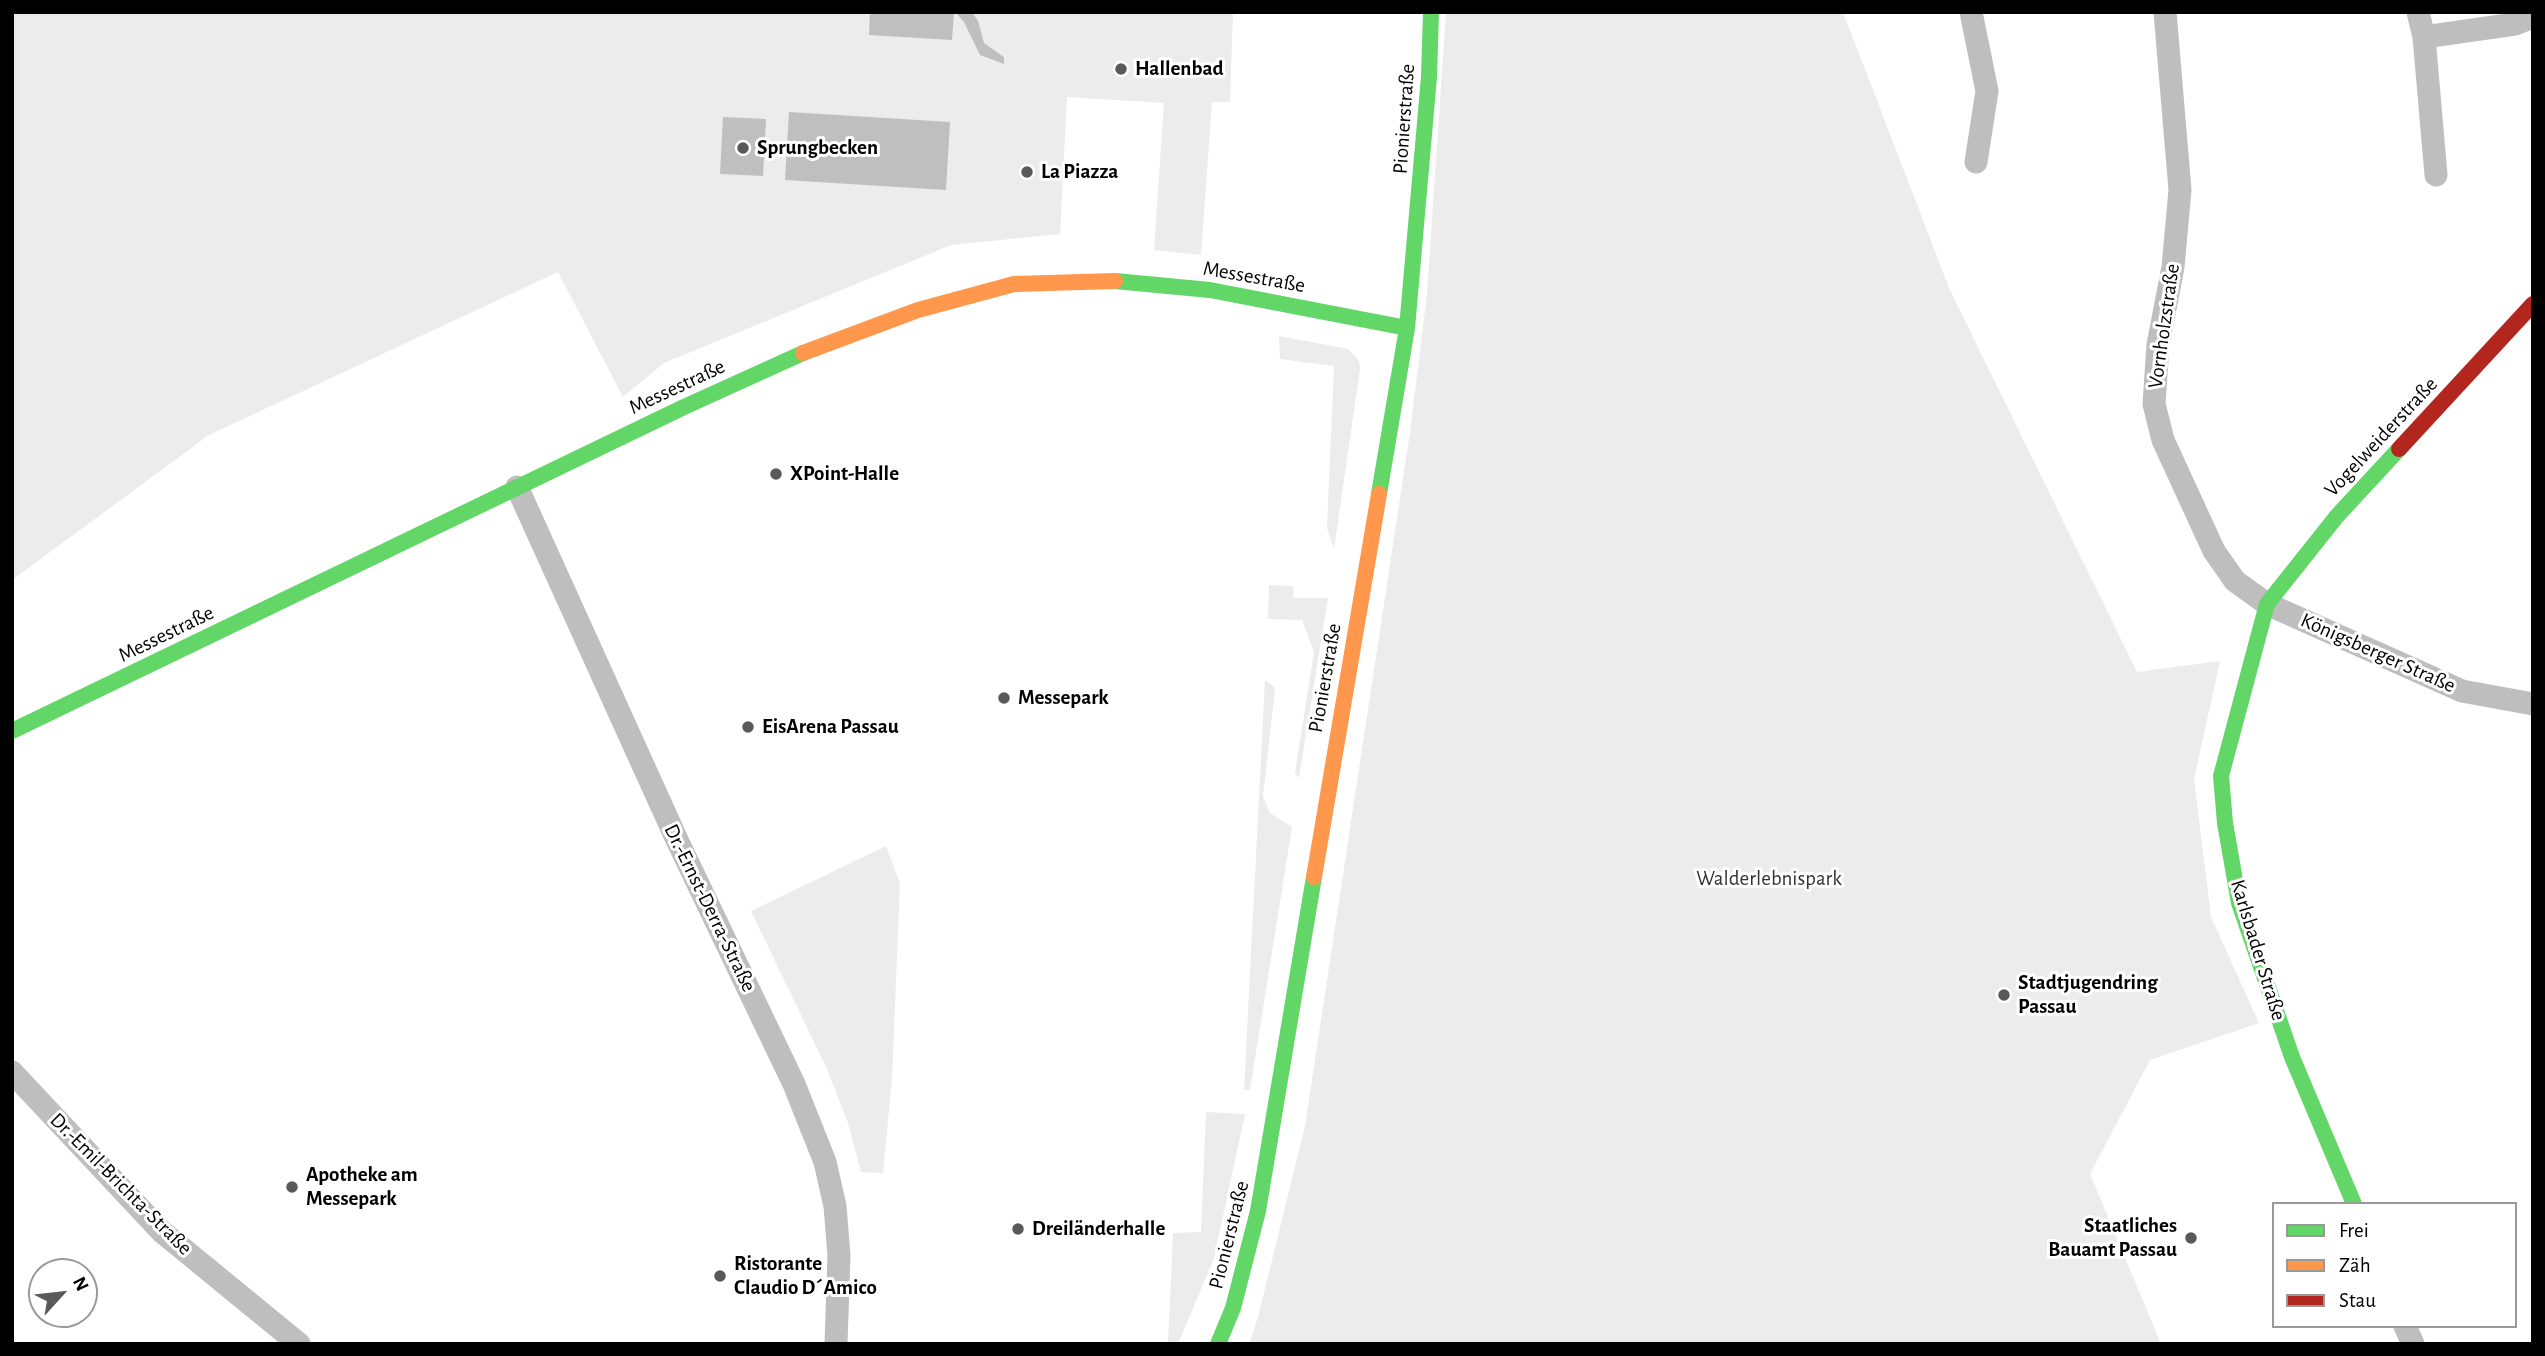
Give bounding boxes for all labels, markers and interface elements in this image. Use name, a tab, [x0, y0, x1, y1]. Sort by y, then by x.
place label: Hallenbad	[1135, 56, 1224, 82]
marker: Hallenbad	[1113, 61, 1129, 77]
street label: Pionierstraße	[1388, 63, 1420, 175]
place label: Sprungbecken	[757, 135, 878, 161]
marker: Sprungbecken	[735, 140, 751, 156]
place label: La Piazza	[1041, 159, 1118, 185]
marker: La Piazza	[1019, 164, 1035, 180]
street label: Messestraße	[1201, 256, 1307, 298]
street label: Vornholzstraße	[2143, 262, 2185, 390]
street label: Messestraße	[625, 354, 729, 420]
street label: Vogelweiderstraße	[2319, 372, 2443, 502]
place label: XPoint-Halle	[790, 461, 899, 487]
marker: XPoint-Halle	[768, 466, 784, 482]
street label: Messestraße	[114, 600, 218, 668]
street label: Königsberger Straße	[2297, 608, 2459, 698]
street label: Pionierstraße	[1303, 621, 1347, 735]
place label: Messepark	[1018, 685, 1109, 711]
marker: Messepark	[996, 690, 1012, 706]
place label: EisArena Passau	[762, 714, 899, 740]
marker: EisArena Passau	[740, 719, 756, 735]
street label: Dr.-Ernst-Derra-Straße	[658, 820, 762, 996]
park label: Walderlebnispark	[1696, 866, 1842, 892]
street label: Karlsbader Straße	[2225, 876, 2291, 1024]
place label: Stadtjugendring Passau	[2018, 970, 2158, 1020]
marker: Stadtjugendring Passau	[1996, 987, 2012, 1003]
street label: Dr.-Emil-Brichta-Straße	[45, 1108, 197, 1260]
place label: Apotheke am Messepark	[306, 1162, 418, 1212]
street label: Pionierstraße	[1203, 1178, 1255, 1292]
marker: Apotheke am Messepark	[284, 1179, 300, 1195]
legend	[2272, 1202, 2517, 1328]
place label: Staatliches Bauamt Passau	[2048, 1213, 2177, 1263]
place label: Dreiländerhalle	[1032, 1216, 1165, 1242]
text: Frei	[2339, 1220, 2369, 1241]
marker: Dreiländerhalle	[1010, 1221, 1026, 1237]
marker: Staatliches Bauamt Passau	[2183, 1230, 2199, 1246]
place label: Ristorante Claudio D´Amico	[734, 1251, 877, 1301]
text: Zäh	[2339, 1255, 2371, 1276]
north arrow	[28, 1258, 98, 1328]
marker: Ristorante Claudio D´Amico	[712, 1268, 728, 1284]
text: N	[69, 1274, 92, 1294]
text: Stau	[2339, 1290, 2376, 1311]

